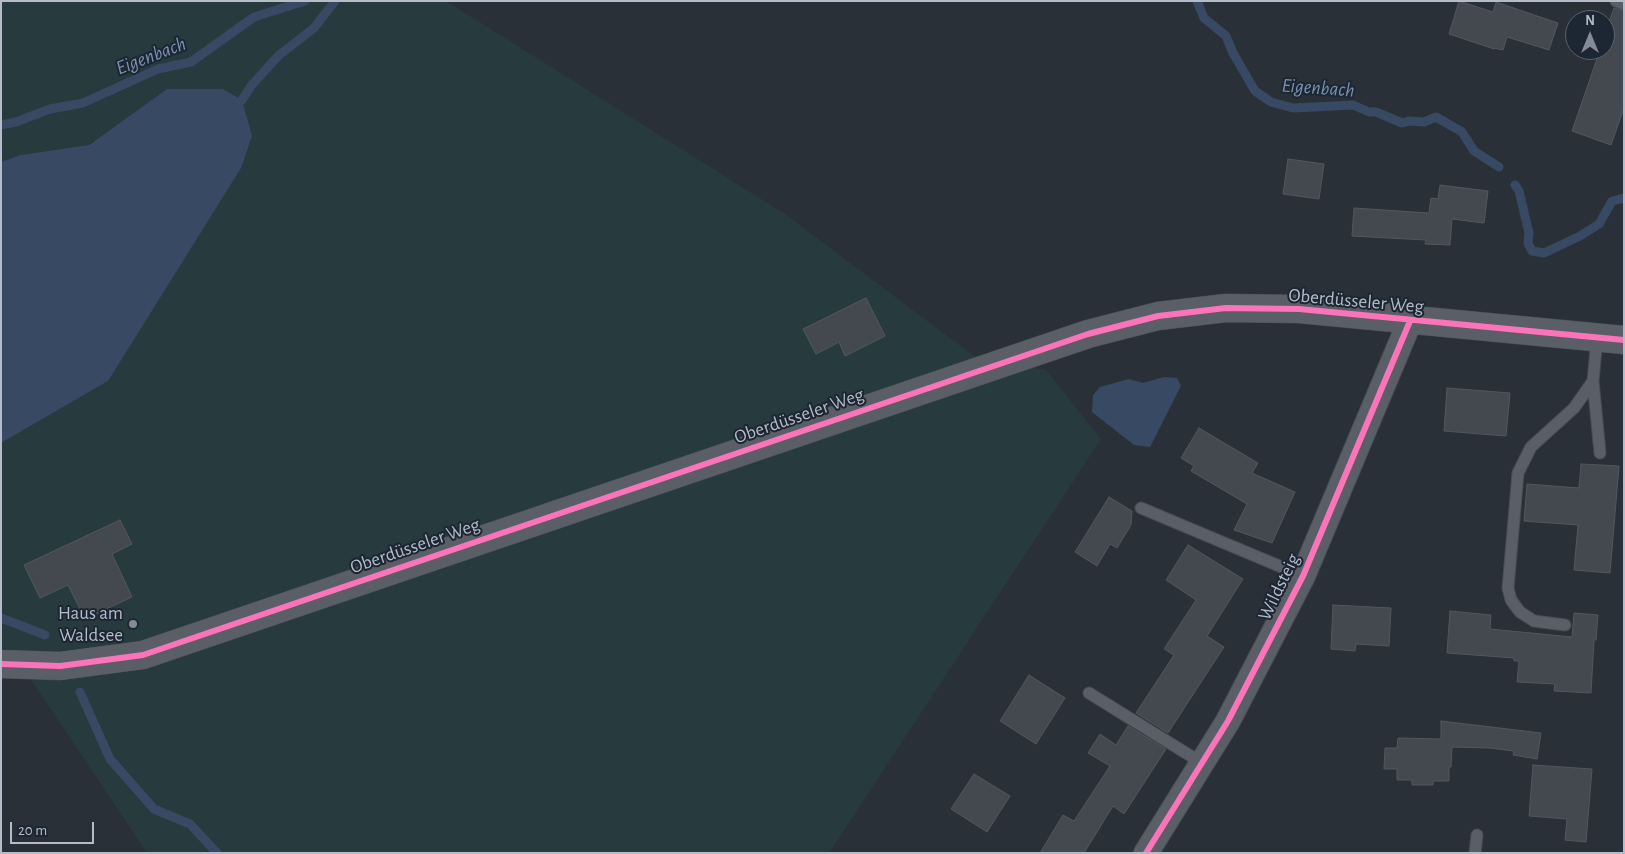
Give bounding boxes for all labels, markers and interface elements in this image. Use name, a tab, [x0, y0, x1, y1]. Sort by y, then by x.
north arrow	[1565, 10, 1615, 60]
text: N	[1585, 14, 1595, 28]
water label: Eigenbach	[113, 32, 189, 80]
water label: Eigenbach	[1281, 73, 1355, 103]
street label: Oberdüsseler Weg	[1287, 284, 1425, 318]
street label: Oberdüsseler Weg	[731, 383, 867, 449]
street label: Oberdüsseler Weg	[347, 513, 483, 579]
street label: Wildsteig	[1253, 550, 1305, 624]
place label: Haus am Waldsee	[58, 602, 123, 646]
marker: Haus am Waldsee	[127, 618, 139, 630]
scale bar	[12, 812, 96, 844]
text: 20 m	[18, 823, 47, 838]

